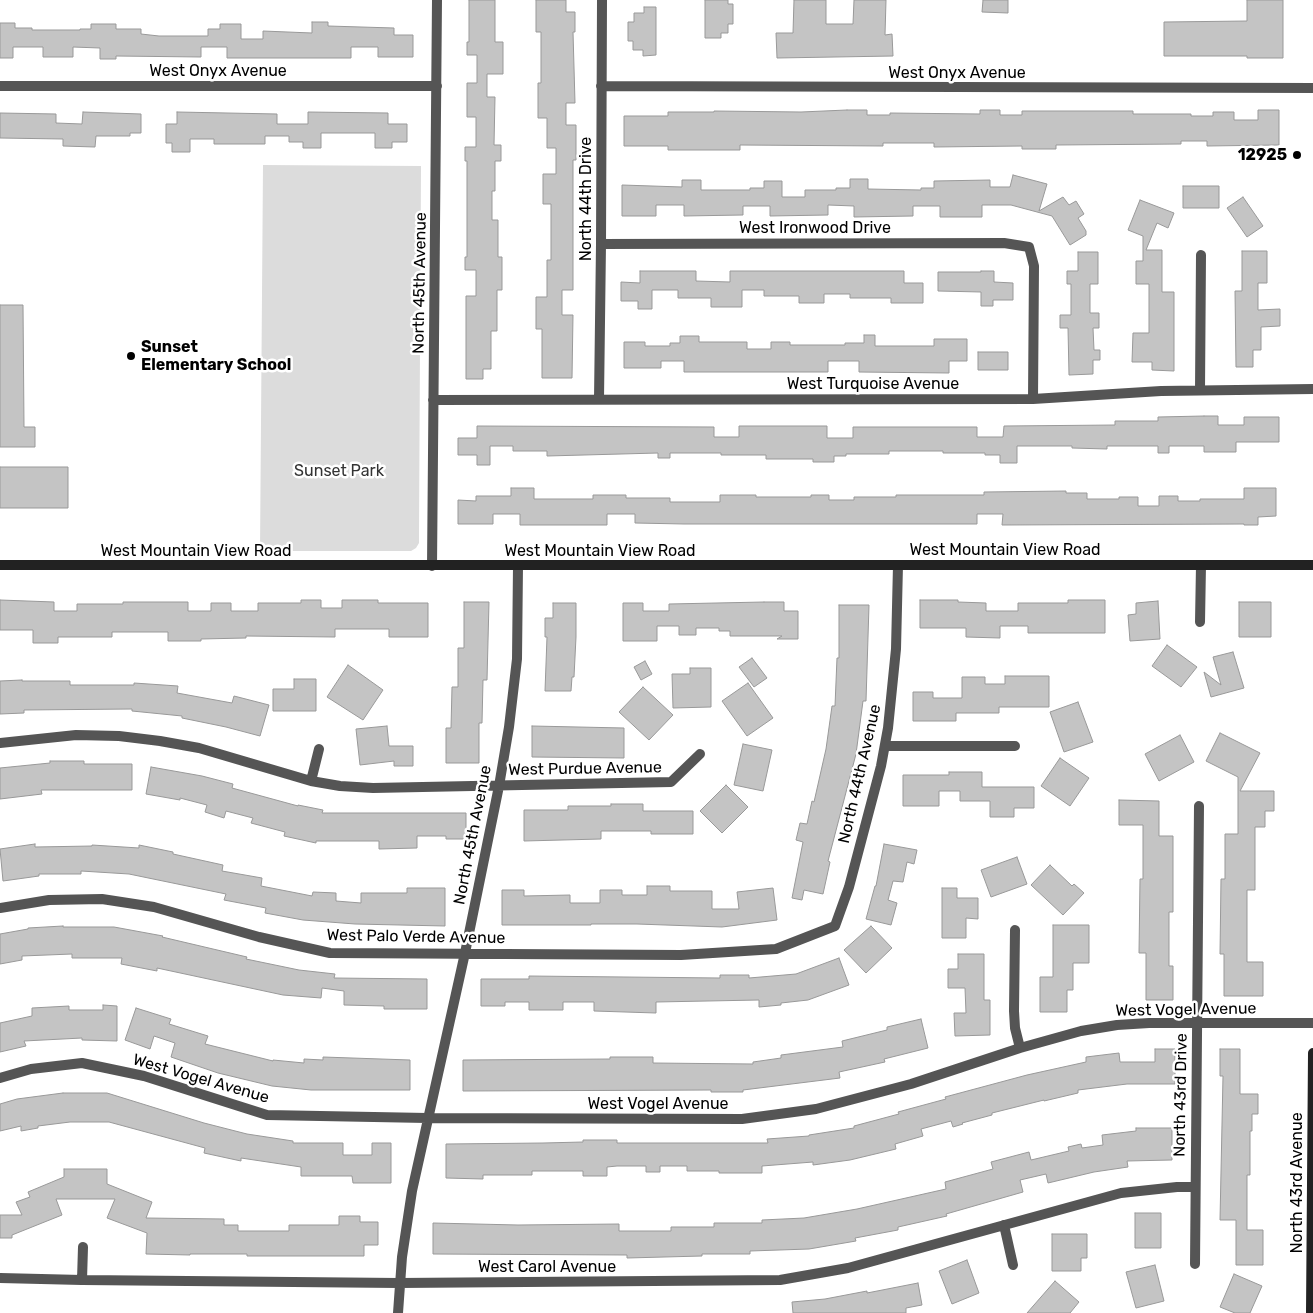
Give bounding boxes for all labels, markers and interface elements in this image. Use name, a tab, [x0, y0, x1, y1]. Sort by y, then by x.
street label: West Onyx Avenue	[149, 61, 287, 81]
street label: West Onyx Avenue	[888, 63, 1026, 83]
street label: North 44th Drive	[576, 137, 596, 261]
place label: 12925	[1238, 145, 1287, 165]
marker: 12925	[1291, 149, 1303, 161]
street label: North 45th Avenue	[409, 212, 431, 354]
street label: West Ironwood Drive	[739, 218, 891, 238]
place label: Sunset Elementary School	[141, 337, 291, 375]
marker: Sunset Elementary School	[125, 350, 137, 362]
street label: West Turquoise Avenue	[787, 374, 959, 394]
park label: Sunset Park	[294, 461, 384, 481]
street label: West Mountain View Road	[909, 540, 1101, 560]
street label: West Mountain View Road	[100, 541, 292, 561]
street label: West Mountain View Road	[504, 541, 696, 561]
street label: North 44th Avenue	[835, 703, 885, 845]
street label: West Purdue Avenue	[508, 758, 662, 780]
street label: North 45th Avenue	[450, 764, 496, 906]
street label: West Palo Verde Avenue	[327, 926, 505, 948]
street label: West Vogel Avenue	[1115, 999, 1257, 1021]
street label: North 43rd Drive	[1170, 1033, 1192, 1157]
street label: West Vogel Avenue	[131, 1050, 271, 1108]
street label: West Vogel Avenue	[588, 1094, 728, 1114]
street label: North 43rd Avenue	[1287, 1112, 1307, 1254]
street label: West Carol Avenue	[478, 1257, 616, 1277]

